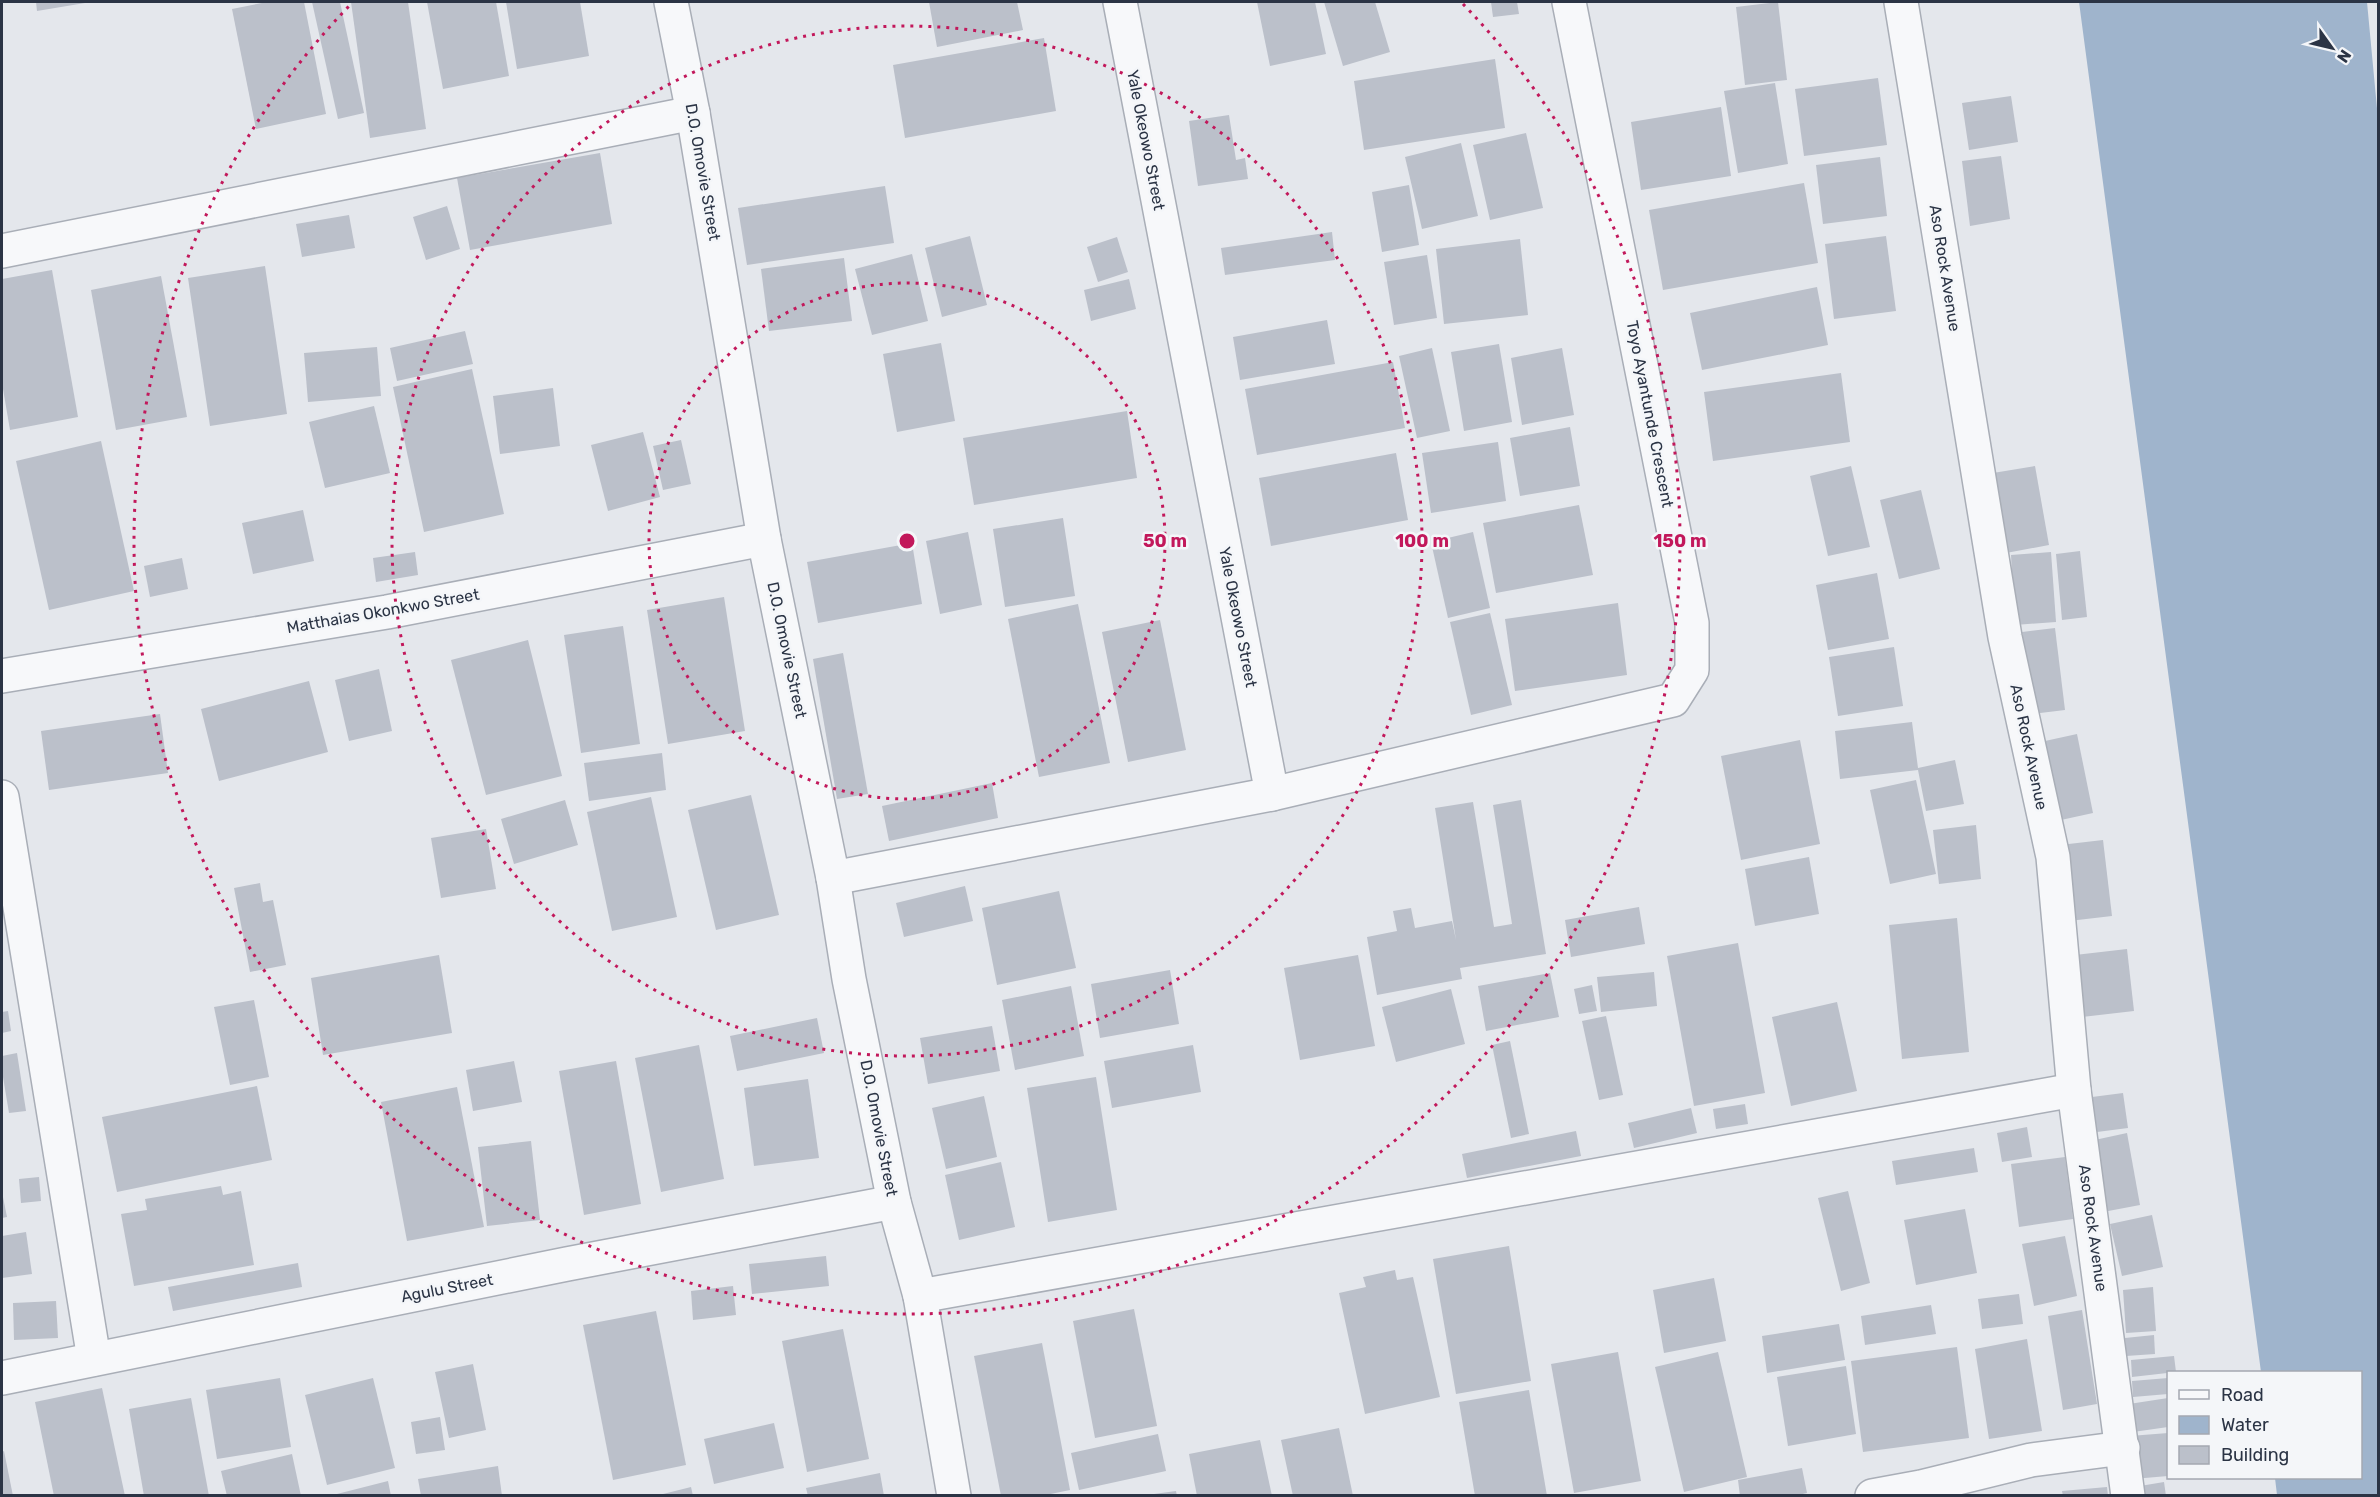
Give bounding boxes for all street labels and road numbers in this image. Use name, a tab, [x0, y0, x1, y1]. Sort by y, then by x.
street label: Yale Okeowo Street	[1123, 68, 1169, 212]
street label: D.O. Omovie Street	[682, 102, 724, 242]
street label: Aso Rock Avenue	[1926, 203, 1964, 333]
street label: Toyo Ayantunde Crescent	[1623, 319, 1677, 509]
street label: Yale Okeowo Street	[1215, 545, 1261, 689]
street label: D.O. Omovie Street	[763, 580, 811, 720]
street label: Matthaias Okonkwo Street	[285, 585, 481, 637]
street label: Aso Rock Avenue	[2006, 682, 2052, 812]
street label: D.O. Omovie Street	[856, 1058, 902, 1198]
street label: Aso Rock Avenue	[2075, 1163, 2111, 1293]
street label: Agulu Street	[399, 1270, 495, 1306]

